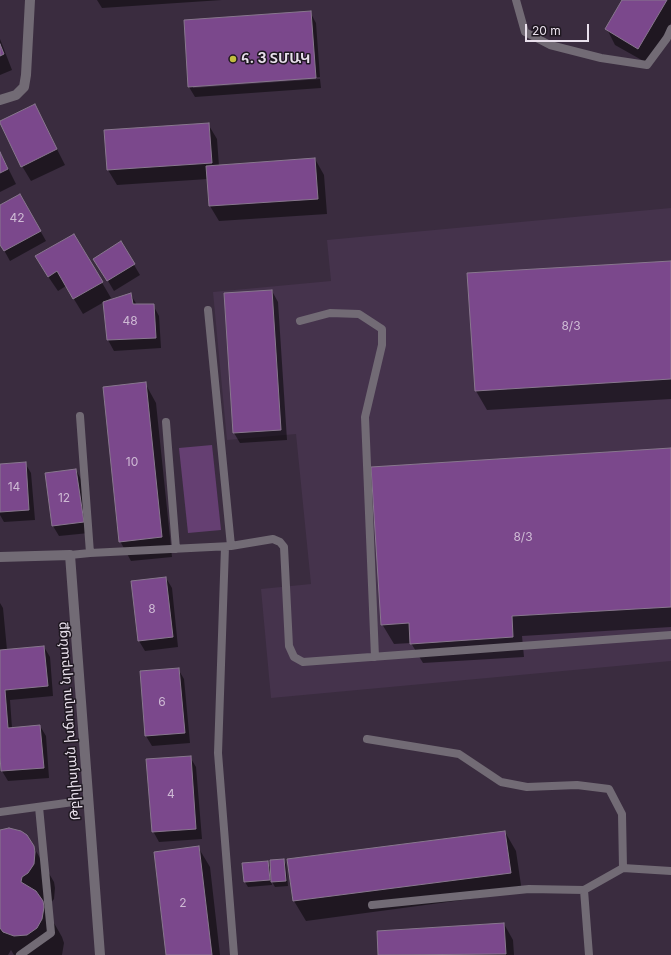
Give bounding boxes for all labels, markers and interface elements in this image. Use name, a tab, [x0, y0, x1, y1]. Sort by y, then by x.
scale bar	[527, 16, 591, 42]
text: 20 m	[532, 23, 561, 38]
place label: հ. 3 ՏՄԱԿ	[241, 51, 310, 67]
marker: հ. 3 ՏՄԱԿ	[228, 54, 238, 64]
house number: 42	[9, 211, 25, 225]
house number: 48	[122, 314, 138, 328]
house number: 8/3	[561, 319, 581, 333]
house number: 10	[126, 455, 138, 469]
house number: 14	[8, 480, 20, 494]
house number: 12	[58, 491, 70, 505]
house number: 8/3	[513, 530, 533, 544]
house number: 8	[148, 602, 156, 616]
street label: Թբիլիսյան խճուղու նրբանցք	[54, 621, 84, 821]
house number: 6	[158, 695, 166, 709]
house number: 4	[167, 787, 175, 801]
house number: 2	[179, 896, 187, 910]

